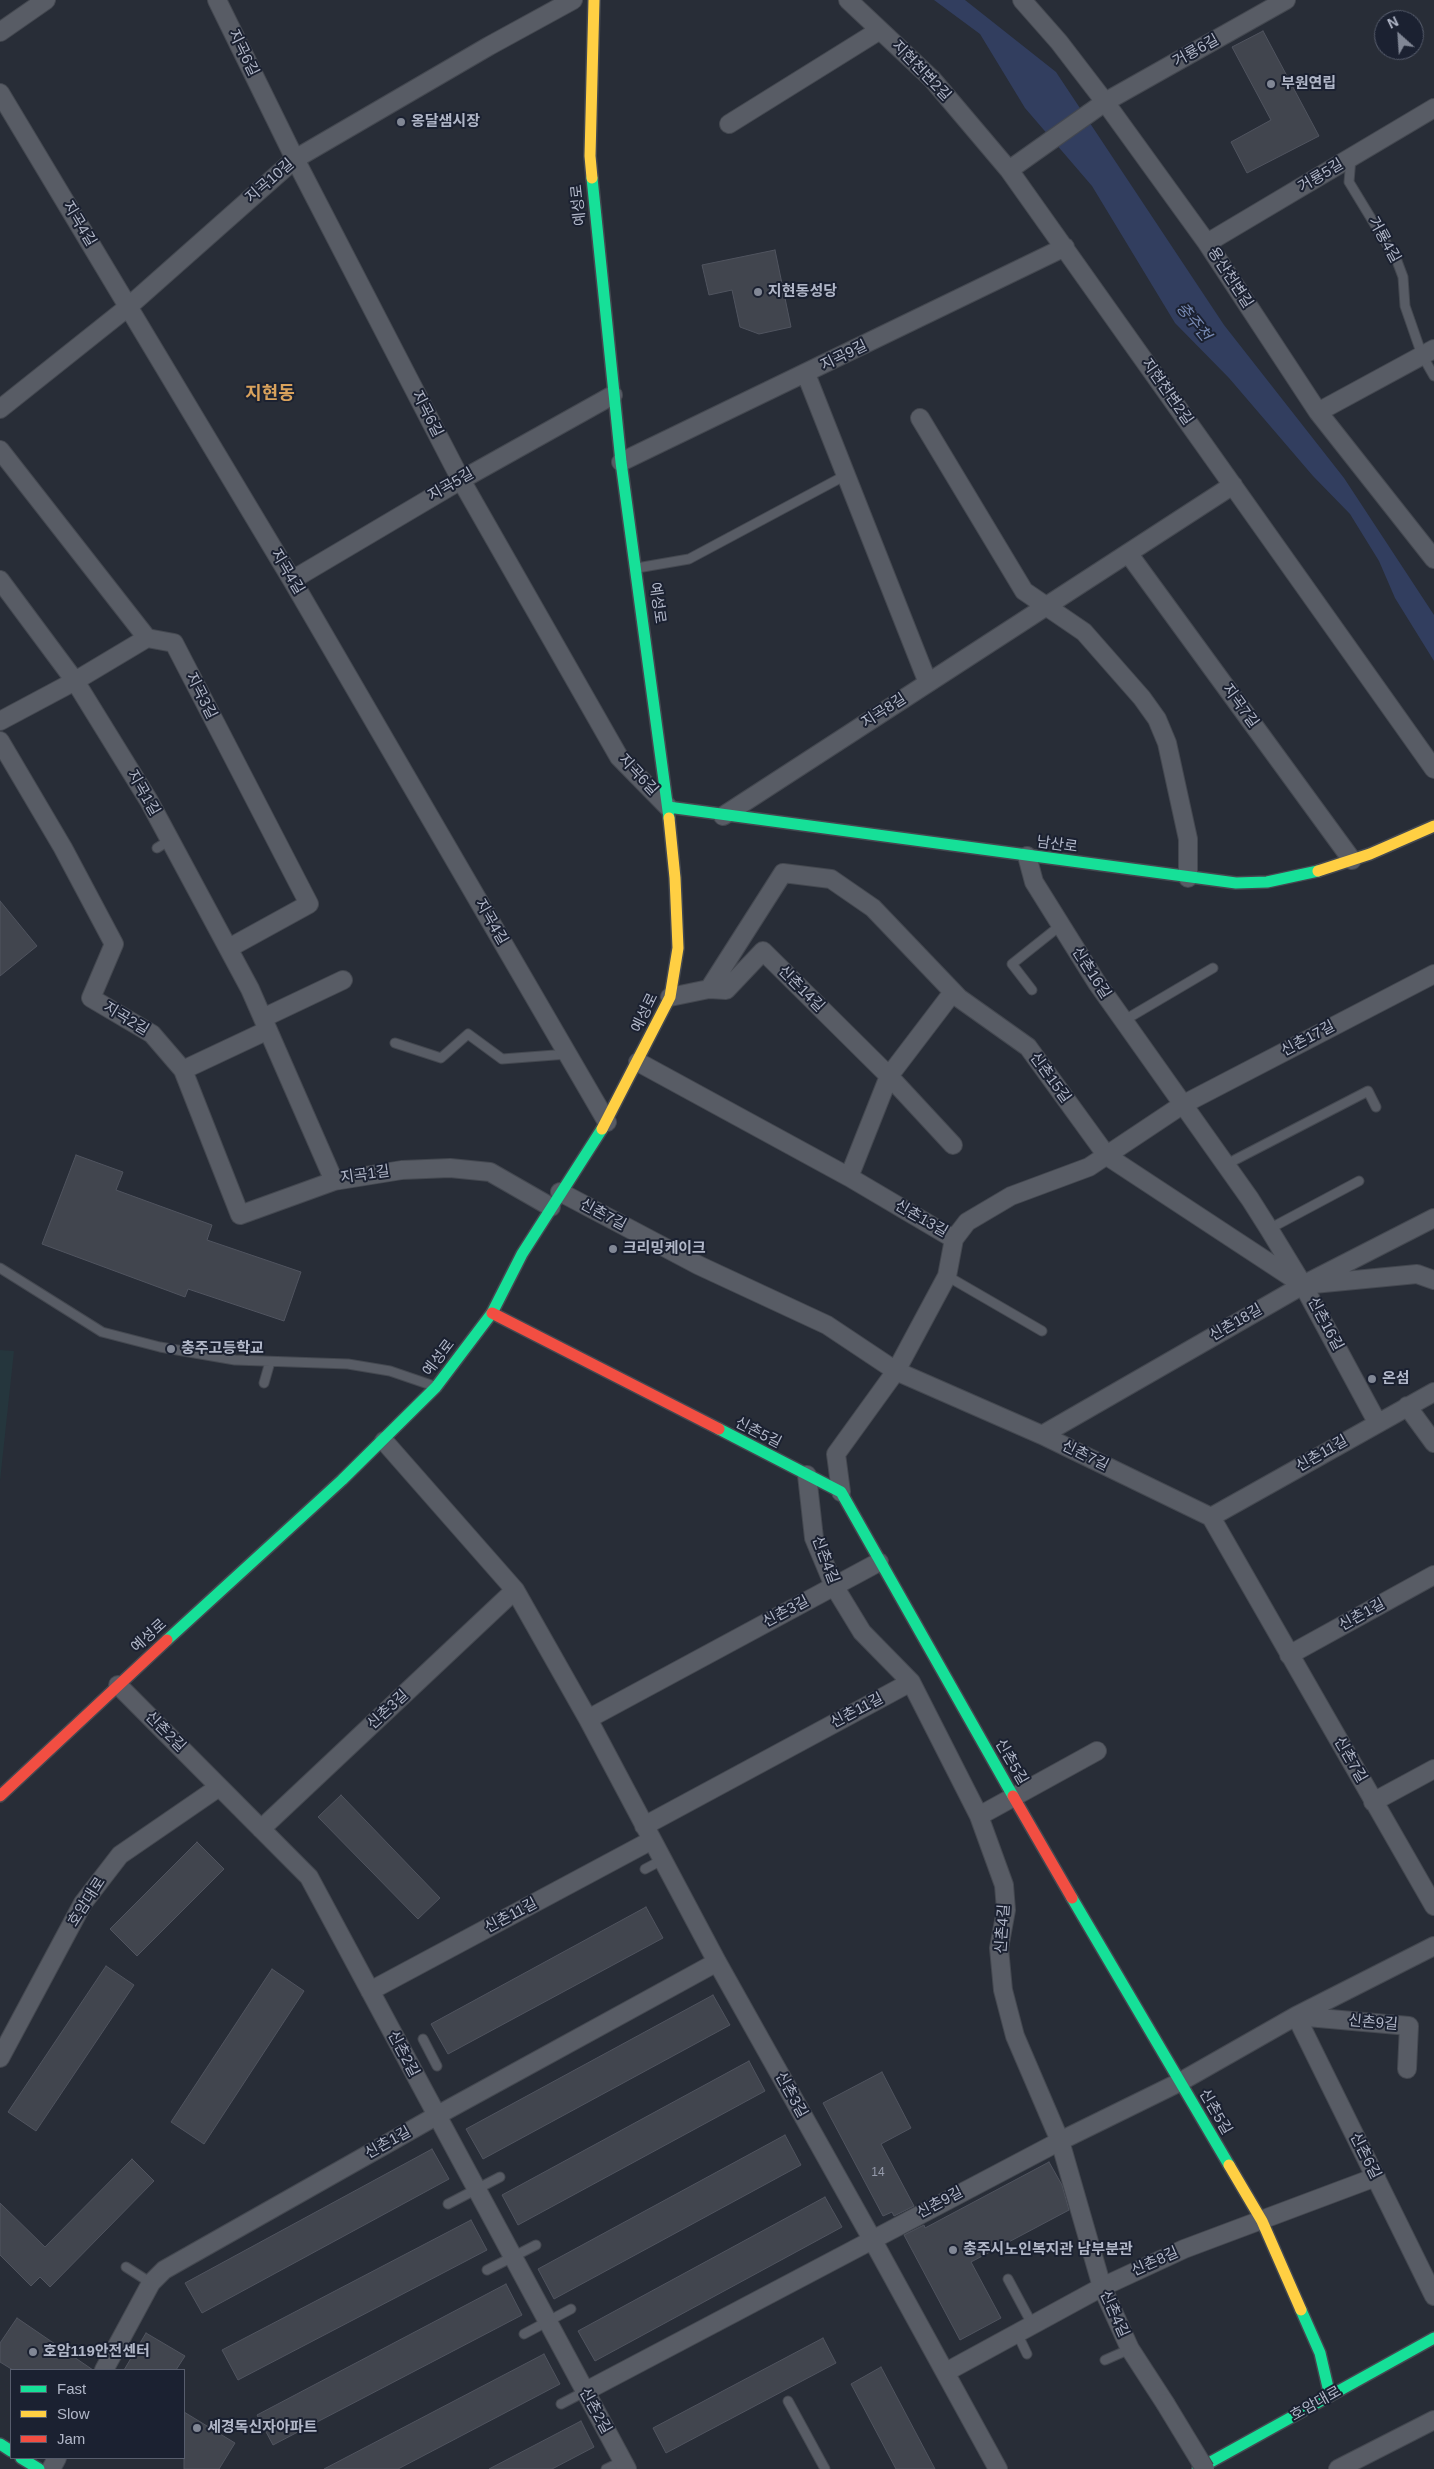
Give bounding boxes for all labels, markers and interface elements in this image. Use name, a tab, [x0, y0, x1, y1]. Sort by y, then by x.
north arrow	[1374, 10, 1424, 60]
text: N	[1385, 13, 1401, 32]
street label: 지곡6길	[224, 27, 262, 79]
street label: 거룡6길	[1170, 31, 1222, 71]
street label: 지현천변2길	[888, 37, 954, 105]
place label: 부원연립	[1281, 75, 1336, 93]
marker: 부원연립	[1265, 78, 1277, 90]
place label: 옹달샘시장	[411, 113, 480, 131]
marker: 옹달샘시장	[395, 116, 407, 128]
street label: 지곡10길	[242, 155, 298, 207]
street label: 거룡5길	[1295, 155, 1347, 197]
street label: 예성로	[568, 183, 590, 227]
street label: 지곡4길	[58, 198, 100, 250]
street label: 거룡4길	[1364, 214, 1404, 266]
street label: 용산천변길	[1204, 244, 1256, 312]
place label: 지현동성당	[768, 283, 837, 301]
marker: 지현동성당	[752, 286, 764, 298]
water label: 충주천	[1172, 299, 1214, 345]
street label: 지곡9길	[818, 337, 870, 375]
street label: 지현천변2길	[1137, 355, 1197, 429]
district label: 지현동	[245, 383, 295, 405]
street label: 지곡6길	[408, 388, 446, 440]
street label: 지곡5길	[425, 465, 477, 505]
street label: 지곡4길	[266, 546, 308, 598]
street label: 예성로	[645, 581, 669, 625]
street label: 지곡3길	[182, 670, 220, 722]
street label: 지곡7길	[1218, 681, 1262, 731]
street label: 지곡8길	[858, 690, 910, 732]
street label: 지곡6길	[614, 751, 662, 799]
street label: 지곡1길	[123, 767, 163, 819]
street label: 남산로	[1035, 833, 1079, 857]
street label: 지곡4길	[471, 896, 511, 948]
street label: 신촌16길	[1068, 944, 1114, 1002]
street label: 신촌14길	[774, 962, 828, 1016]
street label: 예성로	[628, 990, 662, 1036]
street label: 지곡2길	[100, 998, 152, 1040]
street label: 신촌17길	[1278, 1017, 1338, 1061]
street label: 신촌15길	[1026, 1049, 1074, 1107]
street label: 지곡1길	[339, 1163, 391, 1187]
street label: 신촌7길	[577, 1195, 629, 1235]
street label: 신촌13길	[891, 1197, 951, 1241]
place label: 크리밍케이크	[623, 1240, 706, 1258]
marker: 크리밍케이크	[607, 1243, 619, 1255]
street label: 신촌16길	[1303, 1294, 1347, 1354]
street label: 신촌18길	[1206, 1301, 1266, 1345]
street label: 예성로	[419, 1336, 459, 1380]
place label: 충주고등학교	[181, 1340, 264, 1358]
marker: 충주고등학교	[165, 1343, 177, 1355]
place label: 온섬	[1382, 1370, 1410, 1388]
marker: 온섬	[1366, 1373, 1378, 1385]
street label: 신촌5길	[732, 1414, 784, 1452]
street label: 신촌11길	[1293, 1432, 1351, 1476]
street label: 신촌7길	[1059, 1437, 1111, 1475]
street label: 신촌4길	[808, 1534, 842, 1586]
street label: 신촌3길	[760, 1592, 812, 1632]
street label: 신촌1길	[1336, 1595, 1388, 1635]
street label: 예성로	[128, 1615, 170, 1657]
street label: 신촌3길	[364, 1686, 412, 1734]
street label: 신촌11길	[828, 1690, 886, 1732]
street label: 신촌2길	[141, 1708, 189, 1756]
street label: 신촌7길	[1330, 1734, 1370, 1786]
street label: 신촌5길	[991, 1736, 1031, 1788]
street label: 호암대로	[64, 1874, 110, 1930]
street label: 신촌11길	[482, 1895, 540, 1937]
street label: 신촌4길	[992, 1904, 1014, 1954]
street label: 신촌9길	[1347, 2012, 1399, 2034]
street label: 신촌2길	[383, 2028, 423, 2080]
street label: 신촌3길	[771, 2069, 811, 2121]
street label: 신촌5길	[1195, 2086, 1235, 2138]
street label: 신촌1길	[362, 2123, 414, 2163]
street label: 신촌6길	[1346, 2130, 1384, 2182]
house number: 14	[871, 2166, 885, 2180]
street label: 신촌9길	[914, 2183, 966, 2223]
place label: 충주시노인복지관 남부분관	[963, 2241, 1133, 2259]
marker: 충주시노인복지관 남부분관	[947, 2244, 959, 2256]
street label: 신촌8길	[1129, 2244, 1181, 2280]
street label: 신촌4길	[1096, 2288, 1132, 2340]
place label: 호암119안전센터	[43, 2343, 150, 2361]
marker: 호암119안전센터	[27, 2346, 39, 2358]
legend	[10, 2369, 185, 2459]
text: Fast	[57, 2380, 86, 2397]
street label: 호암대로	[1287, 2383, 1345, 2425]
street label: 신촌2길	[575, 2385, 615, 2437]
text: Slow	[57, 2405, 90, 2422]
place label: 세경독신자아파트	[207, 2419, 317, 2437]
marker: 세경독신자아파트	[191, 2422, 203, 2434]
text: Jam	[57, 2430, 85, 2447]

